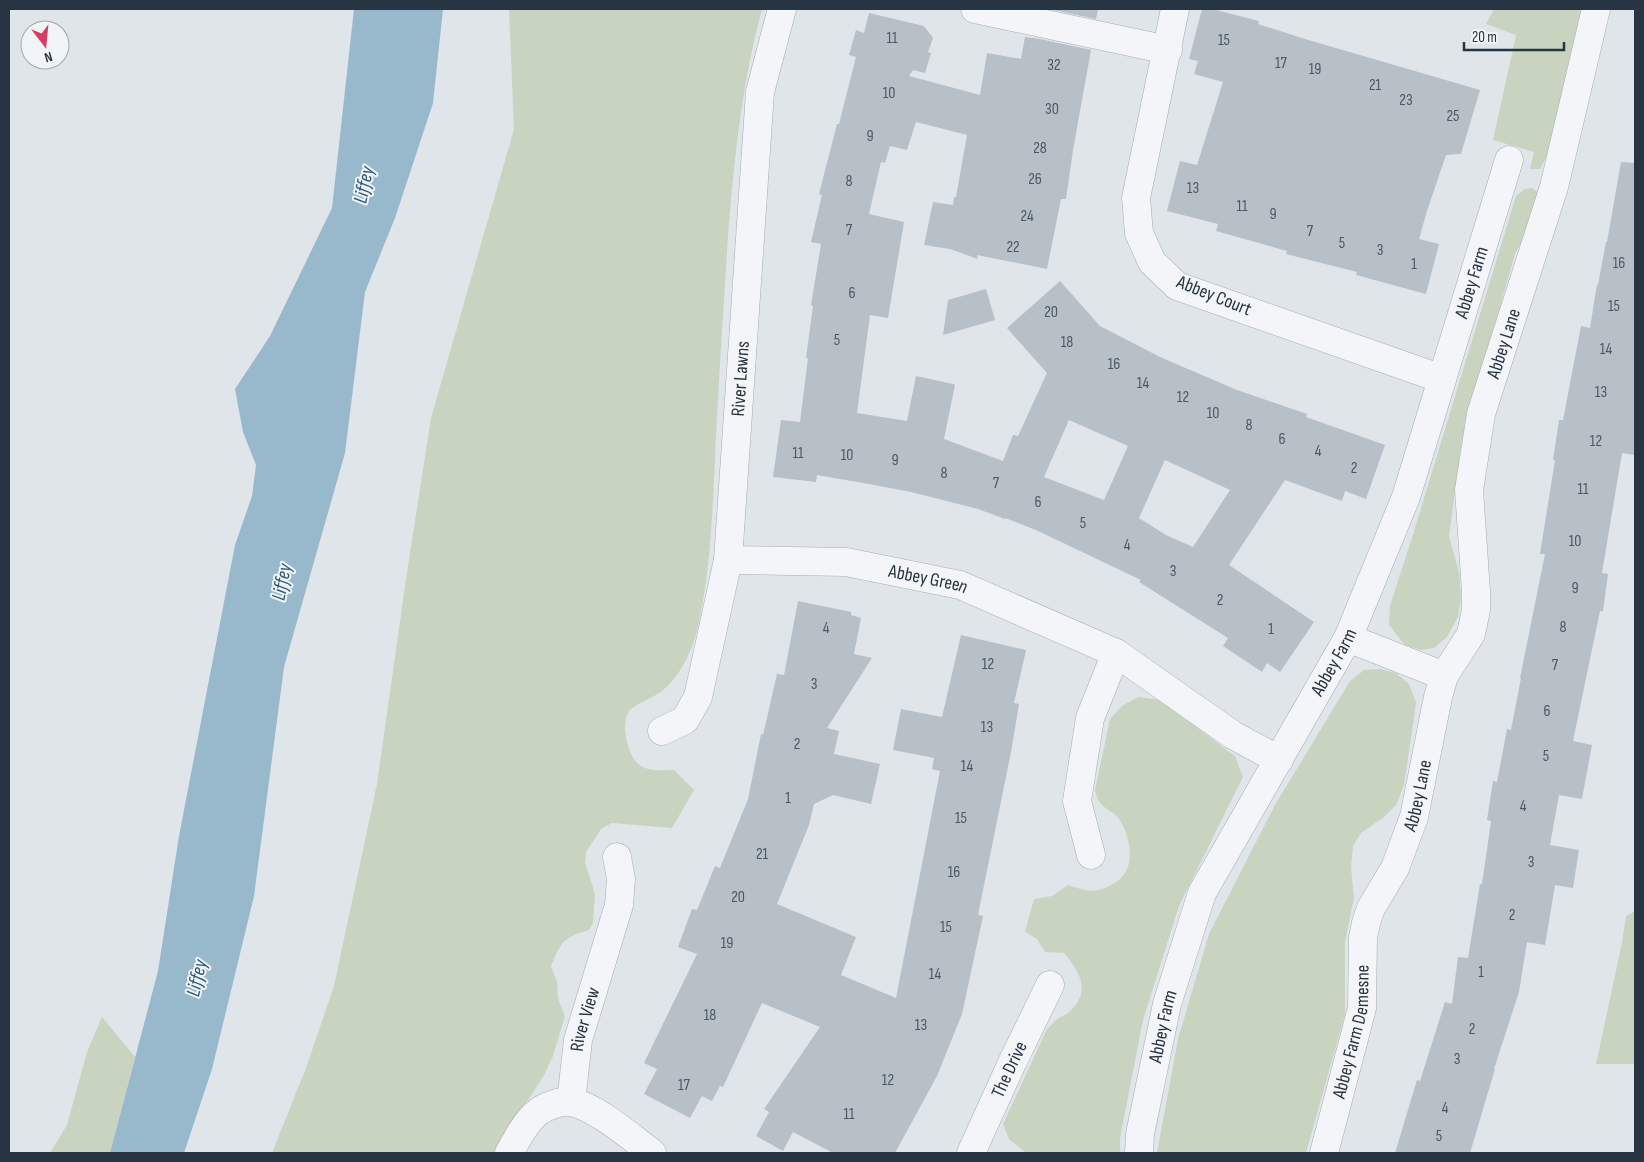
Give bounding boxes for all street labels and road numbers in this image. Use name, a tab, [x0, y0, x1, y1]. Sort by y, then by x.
street label: Abbey Farm	[1450, 244, 1493, 322]
street label: Abbey Court	[1172, 270, 1255, 321]
street label: Abbey Lane	[1481, 306, 1526, 382]
street label: River Lawns	[726, 340, 754, 417]
street label: Abbey Green	[886, 559, 972, 599]
street label: Abbey Farm	[1305, 625, 1362, 701]
street label: Abbey Lane	[1398, 758, 1437, 835]
street label: Abbey Farm Demesne	[1327, 965, 1374, 1102]
street label: River View	[565, 984, 605, 1053]
street label: Abbey Farm	[1143, 987, 1182, 1066]
street label: The Drive	[986, 1037, 1032, 1101]

